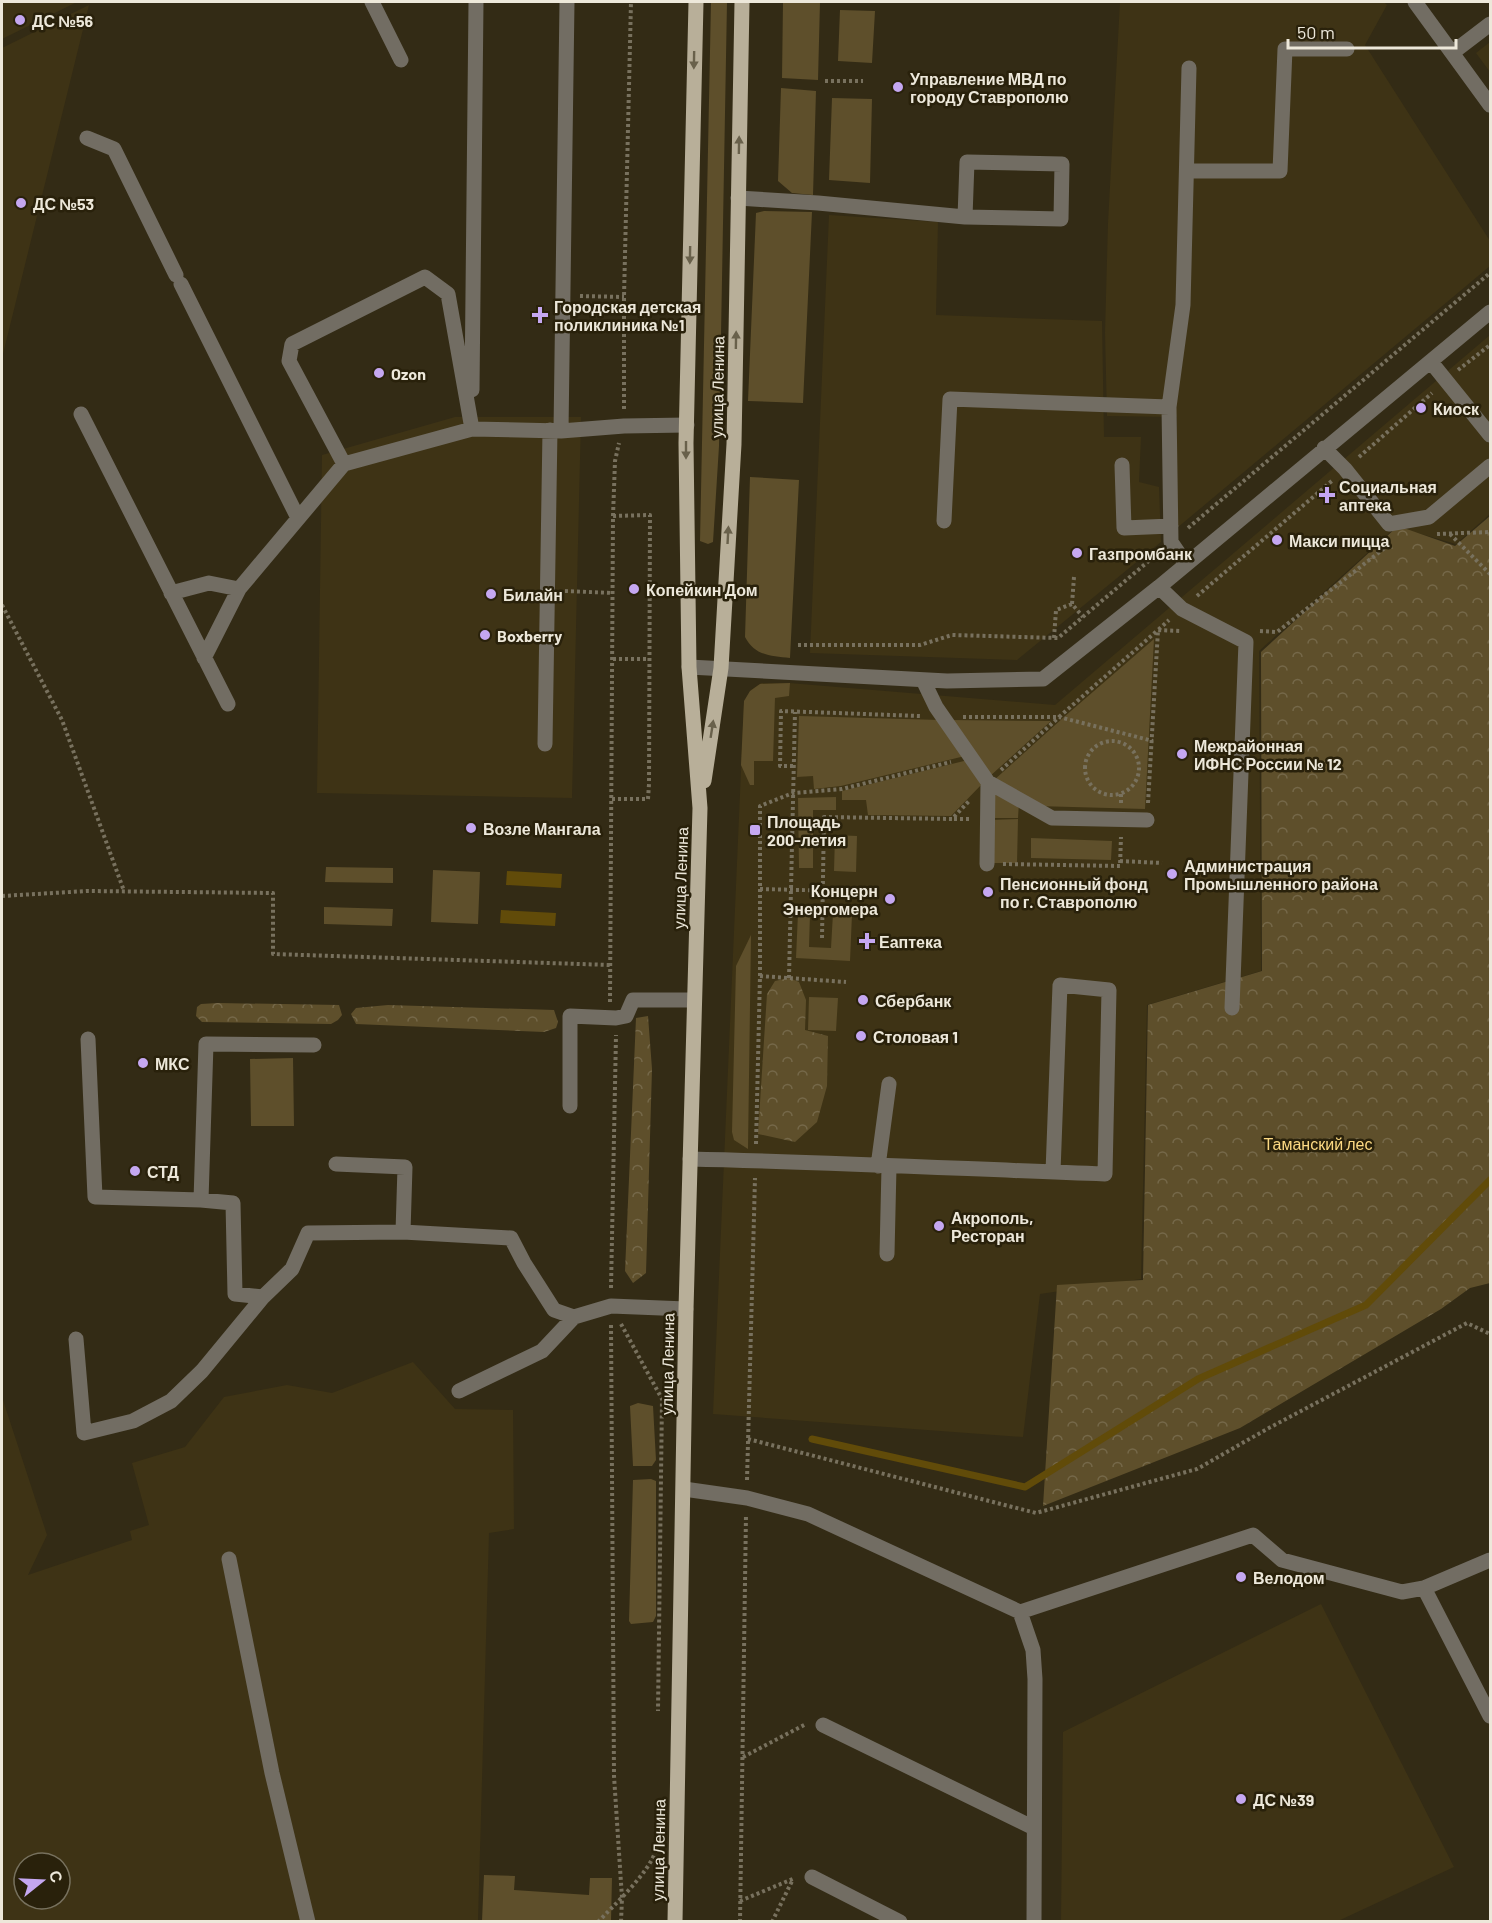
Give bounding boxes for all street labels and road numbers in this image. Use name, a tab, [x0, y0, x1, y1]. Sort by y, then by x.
street label: улица Ленина	[707, 336, 727, 438]
street label: улица Ленина	[669, 827, 691, 929]
street label: улица Ленина	[657, 1313, 677, 1415]
street label: улица Ленина	[648, 1799, 668, 1901]

